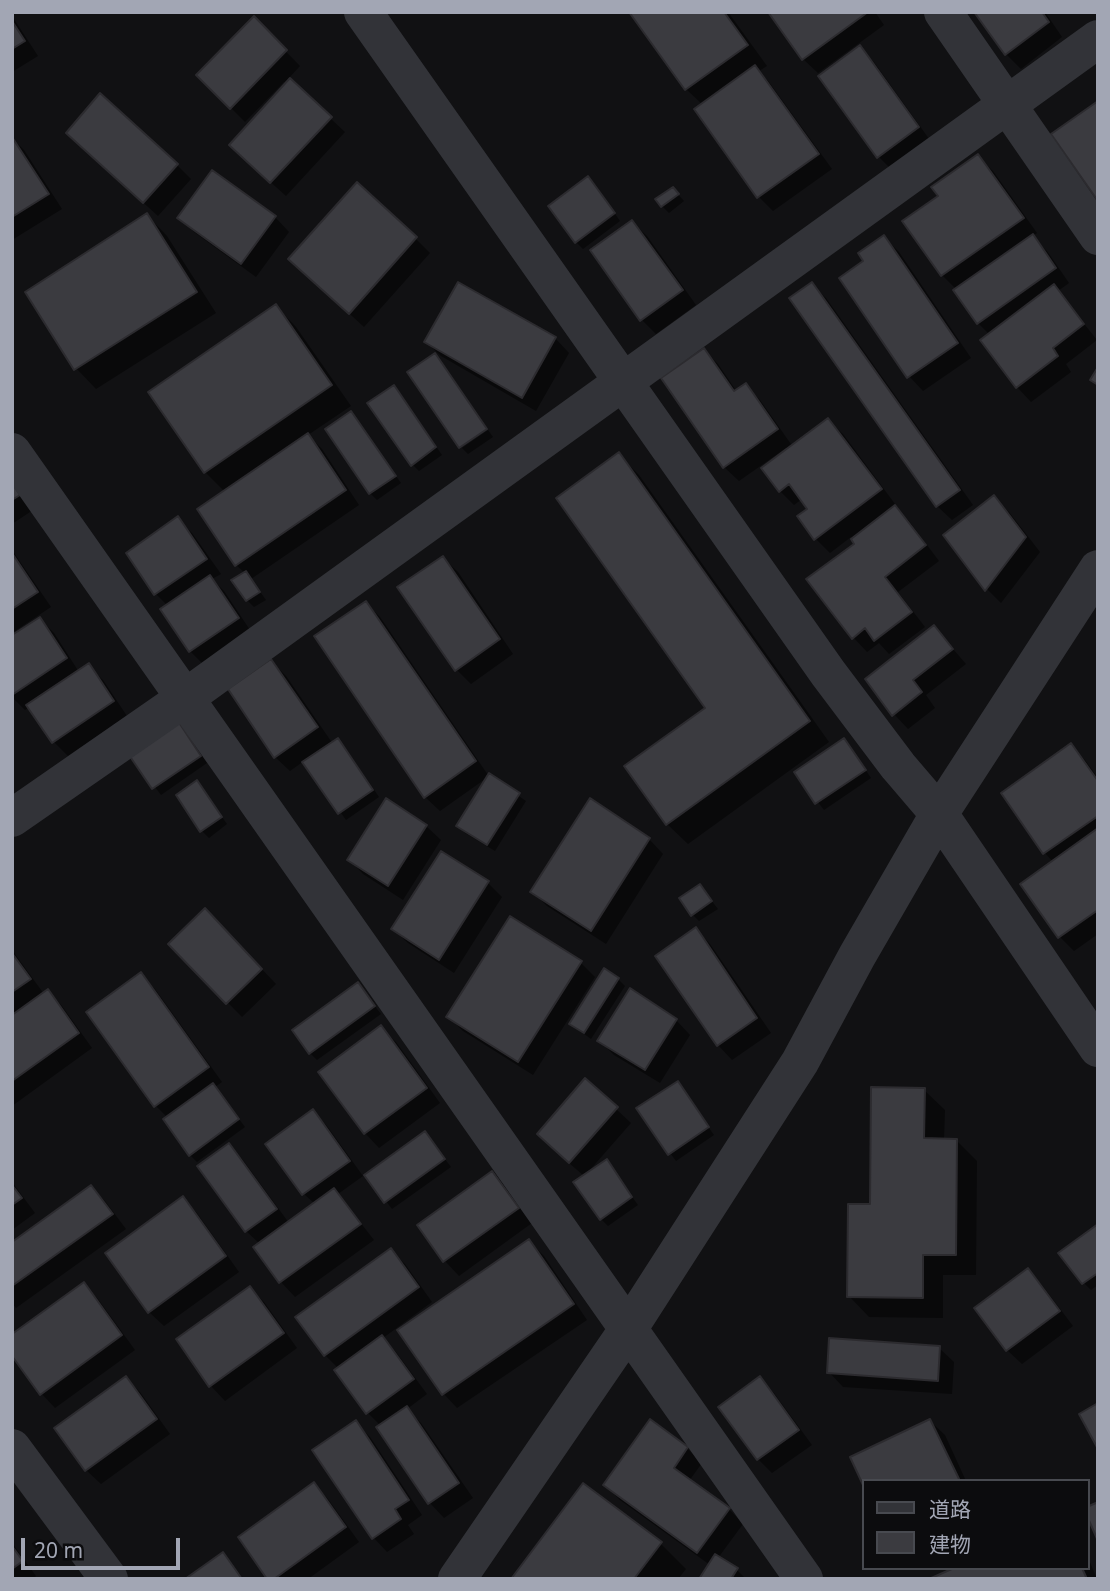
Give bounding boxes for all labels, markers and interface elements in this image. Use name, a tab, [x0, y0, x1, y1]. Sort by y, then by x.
legend	[862, 1479, 1089, 1570]
text: 道路	[929, 1495, 971, 1523]
scale bar	[24, 1524, 184, 1568]
text: 建物	[929, 1530, 971, 1558]
text: 20 m	[34, 1536, 83, 1564]

